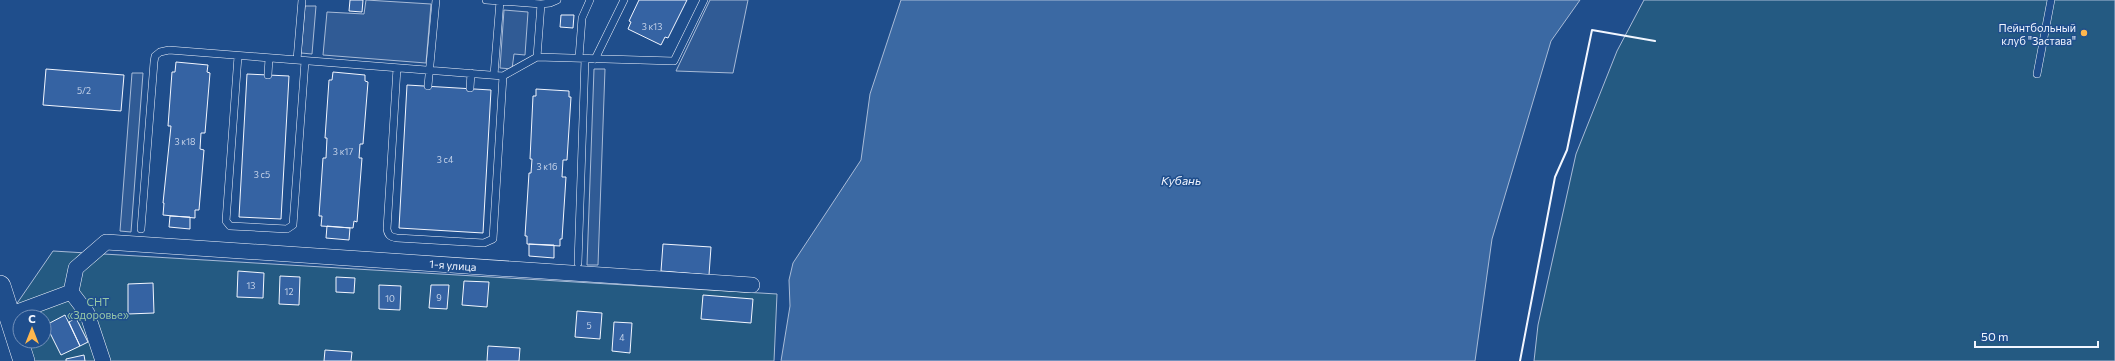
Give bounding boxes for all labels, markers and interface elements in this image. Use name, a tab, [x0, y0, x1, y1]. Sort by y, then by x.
house number: 3 к13	[642, 21, 662, 32]
place label: Пейнтбольный клуб "Застава"	[1999, 21, 2076, 47]
marker: Пейнтбольный клуб "Застава"	[2079, 28, 2089, 38]
house number: 5/2	[77, 85, 91, 96]
house number: 3 к18	[175, 136, 195, 147]
house number: 3 к17	[333, 146, 353, 157]
house number: 3 c4	[437, 154, 454, 165]
house number: 3 к16	[537, 161, 557, 172]
house number: 3 с5	[254, 169, 270, 180]
water label: Кубань	[1161, 173, 1201, 187]
street label: 1-я улица	[429, 257, 477, 273]
house number: 13	[247, 280, 255, 291]
house number: 12	[285, 286, 293, 297]
house number: 9	[436, 292, 442, 303]
house number: 10	[385, 293, 395, 304]
park label: СНТ «Здоровье»	[67, 295, 129, 321]
north arrow	[12, 309, 52, 349]
text: С	[28, 312, 36, 325]
house number: 5	[586, 320, 592, 331]
scale bar	[1975, 323, 2098, 349]
text: 50 m	[1981, 329, 2009, 343]
house number: 4	[619, 332, 625, 343]

